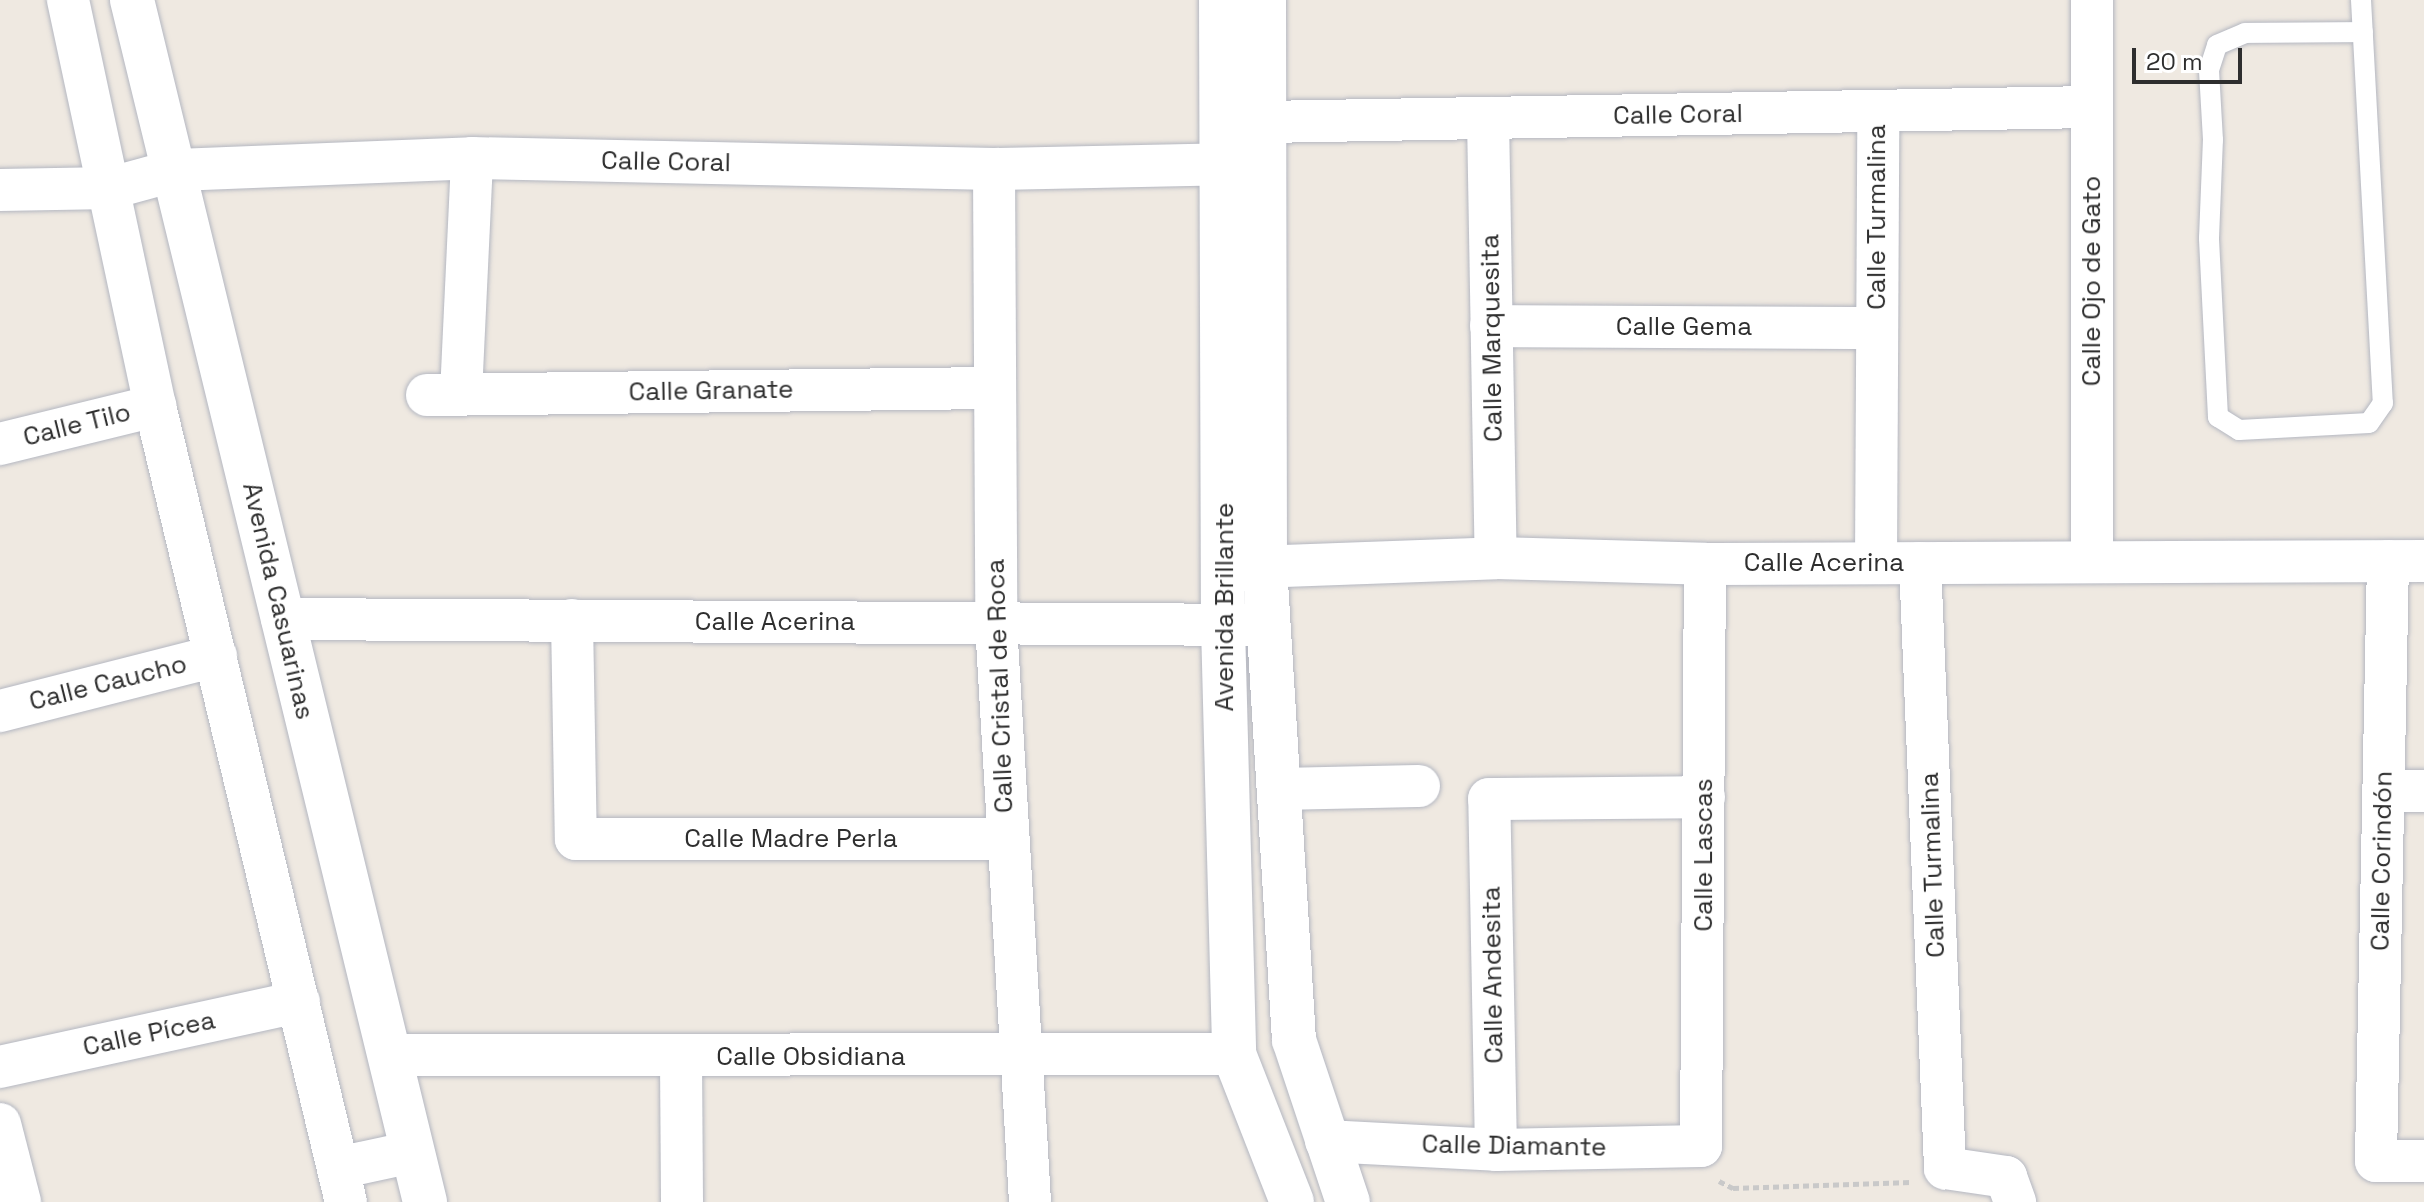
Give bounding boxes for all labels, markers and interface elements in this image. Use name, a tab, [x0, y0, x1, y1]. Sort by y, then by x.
scale bar	[2136, 32, 2246, 82]
text: 20 m	[2146, 46, 2203, 77]
street label: Calle Coral	[1613, 98, 1743, 132]
street label: Calle Turmalina	[1861, 124, 1893, 310]
street label: Calle Coral	[601, 145, 731, 179]
street label: Calle Ojo de Gato	[2076, 176, 2108, 386]
street label: Calle Marquesita	[1475, 234, 1509, 442]
street label: Calle Gema	[1616, 311, 1752, 343]
street label: Calle Granate	[628, 374, 794, 408]
street label: Calle Tilo	[20, 397, 134, 453]
street label: Avenida Casuarinas	[236, 479, 320, 723]
street label: Avenida Brillante	[1209, 503, 1241, 711]
street label: Calle Acerina	[1744, 547, 1904, 579]
street label: Calle Cristal de Roca	[980, 558, 1020, 814]
street label: Calle Acerina	[695, 606, 855, 638]
street label: Calle Caucho	[26, 648, 190, 718]
street label: Calle Turmalina	[1914, 771, 1952, 959]
street label: Calle Corindón	[2365, 771, 2399, 951]
street label: Calle Lascas	[1688, 778, 1720, 932]
street label: Calle Madre Perla	[684, 823, 898, 855]
street label: Calle Andesita	[1476, 886, 1510, 1064]
street label: Calle Pícea	[80, 1005, 218, 1063]
street label: Calle Obsidiana	[716, 1041, 906, 1073]
street label: Calle Diamante	[1421, 1129, 1607, 1163]

